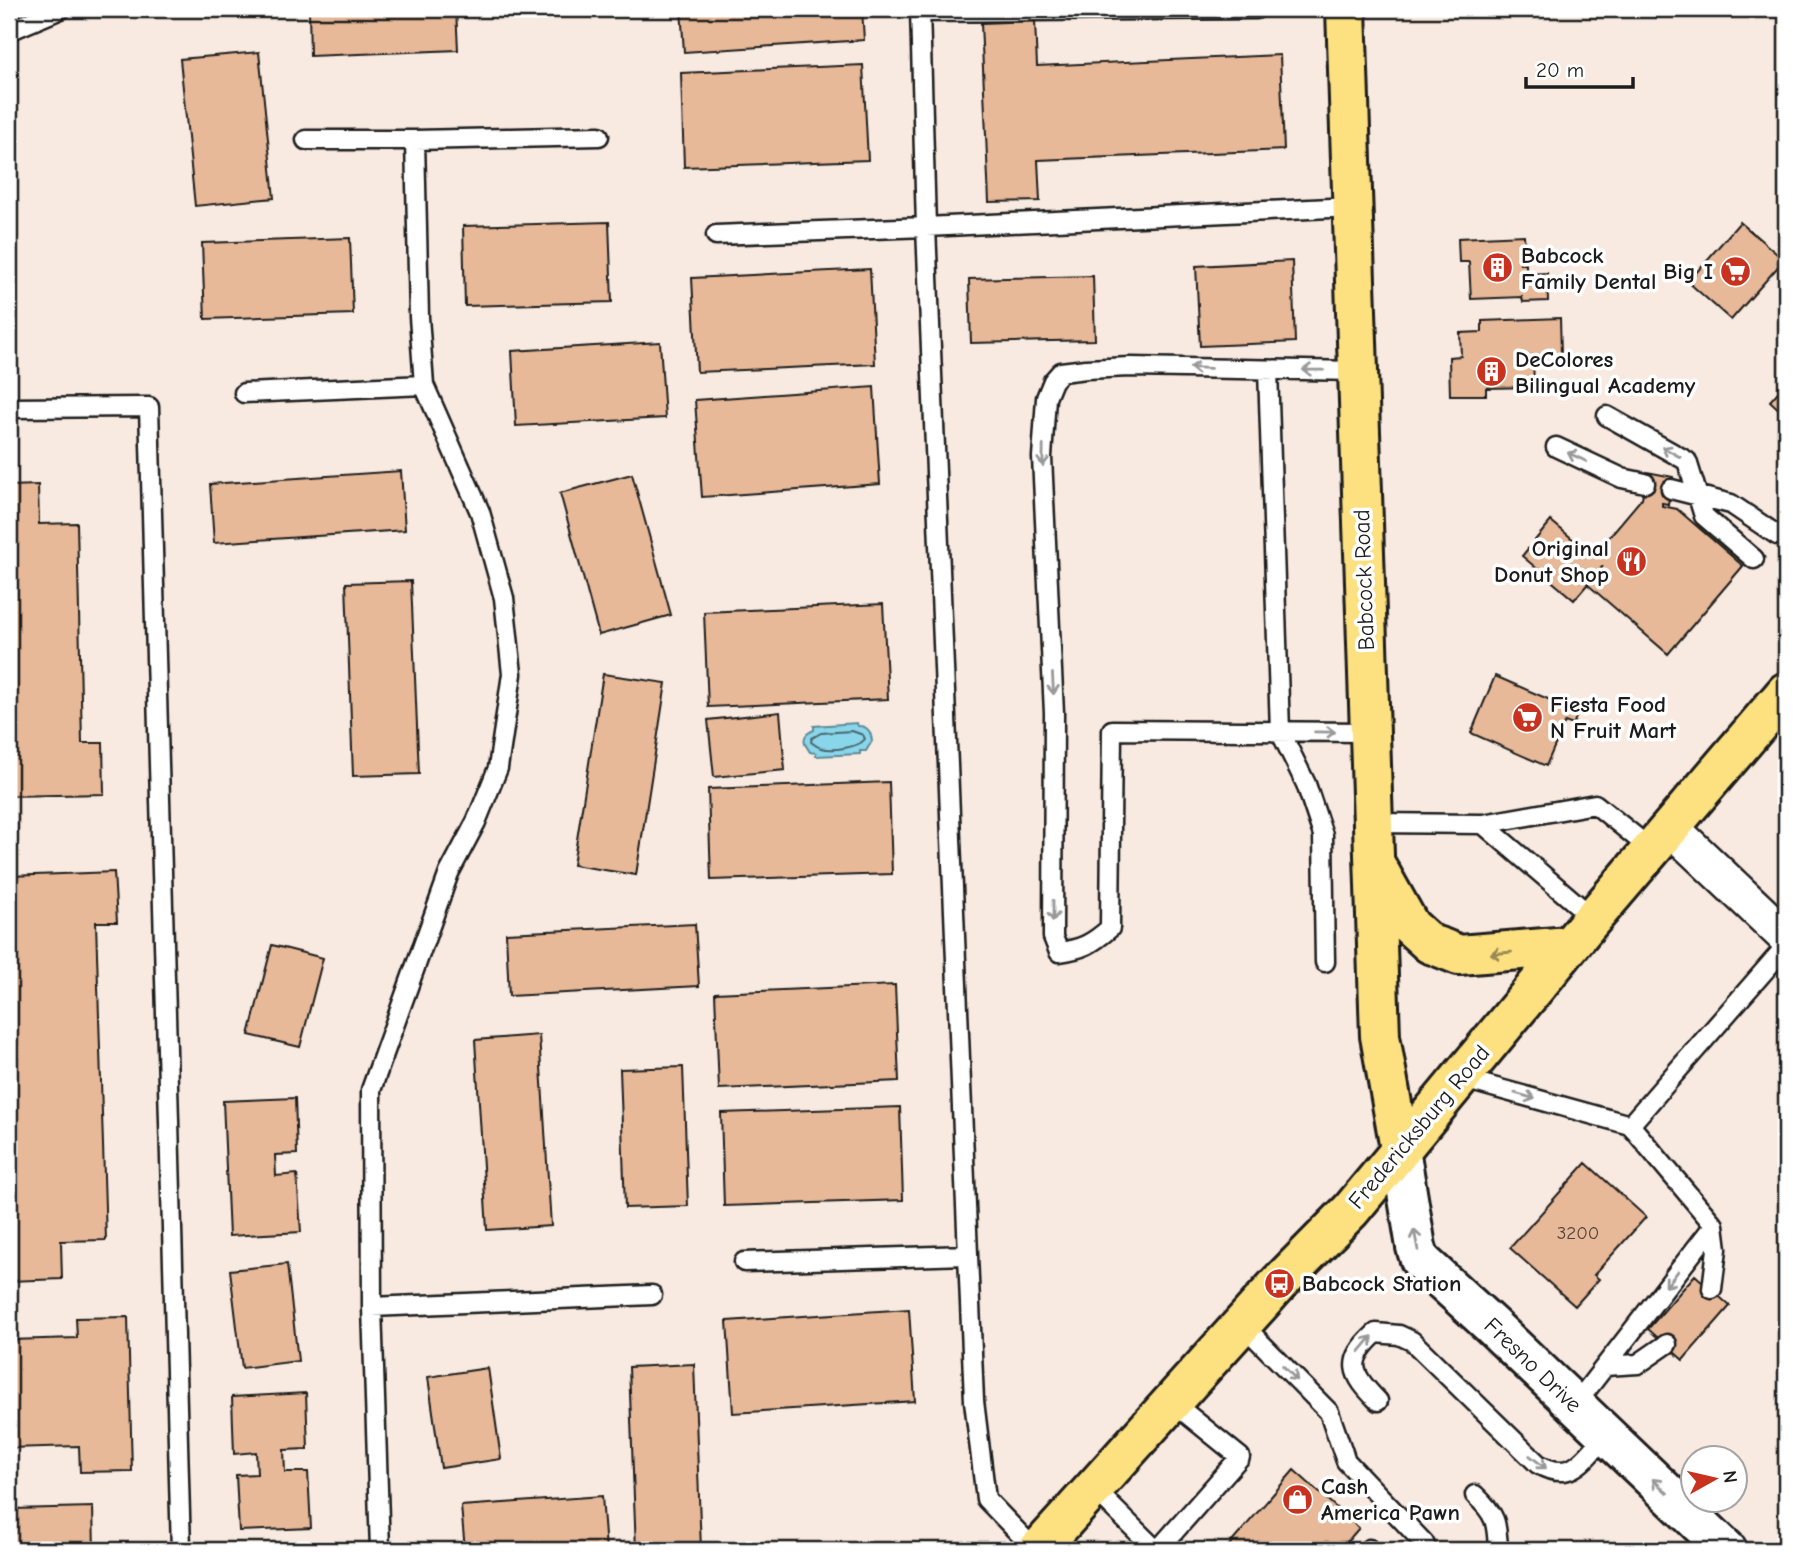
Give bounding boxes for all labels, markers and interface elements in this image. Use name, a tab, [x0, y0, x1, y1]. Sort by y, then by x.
scale bar	[1526, 46, 1632, 90]
text: 20 m	[1536, 58, 1584, 82]
place label: Babcock Family Dental	[1521, 242, 1656, 295]
building icon: Babcock Family Dental	[1481, 251, 1515, 285]
supermarket icon: Big I	[1719, 254, 1753, 288]
place label: Big I	[1663, 258, 1713, 285]
place label: DeColores Bilingual Academy	[1515, 346, 1696, 399]
building icon: DeColores Bilingual Academy	[1475, 355, 1509, 389]
one-way arrow	[1188, 361, 1211, 374]
one-way arrow	[1301, 363, 1324, 377]
one-way arrow	[1036, 445, 1050, 468]
one-way arrow	[1661, 445, 1682, 458]
one-way arrow	[1567, 450, 1588, 464]
street label: Babcock Road	[1348, 509, 1380, 651]
place label: Original Donut Shop	[1494, 535, 1609, 588]
restaurant icon: Original Donut Shop	[1615, 544, 1649, 578]
one-way arrow	[1046, 672, 1059, 695]
place label: Fiesta Food N Fruit Mart	[1550, 691, 1677, 744]
supermarket icon: Fiesta Food N Fruit Mart	[1510, 700, 1544, 734]
one-way arrow	[1313, 725, 1336, 739]
one-way arrow	[1046, 899, 1060, 922]
one-way arrow	[1490, 947, 1513, 960]
street label: Fredericksburg Road	[1343, 1040, 1495, 1214]
one-way arrow	[1514, 1090, 1536, 1103]
house number: 3200	[1557, 1222, 1599, 1244]
one-way arrow	[1408, 1229, 1422, 1252]
bus stop icon: Babcock Station	[1262, 1266, 1296, 1300]
place label: Babcock Station	[1302, 1270, 1461, 1297]
one-way arrow	[1665, 1270, 1680, 1288]
street label: Fresno Drive	[1479, 1312, 1587, 1418]
one-way arrow	[1358, 1336, 1374, 1354]
one-way arrow	[1281, 1364, 1298, 1381]
north arrow	[1680, 1444, 1750, 1514]
one-way arrow	[1528, 1455, 1546, 1470]
text: N	[1718, 1469, 1742, 1484]
place label: Cash America Pawn	[1321, 1473, 1460, 1526]
one-way arrow	[1652, 1478, 1669, 1495]
shop icon: Cash America Pawn	[1281, 1482, 1315, 1516]

